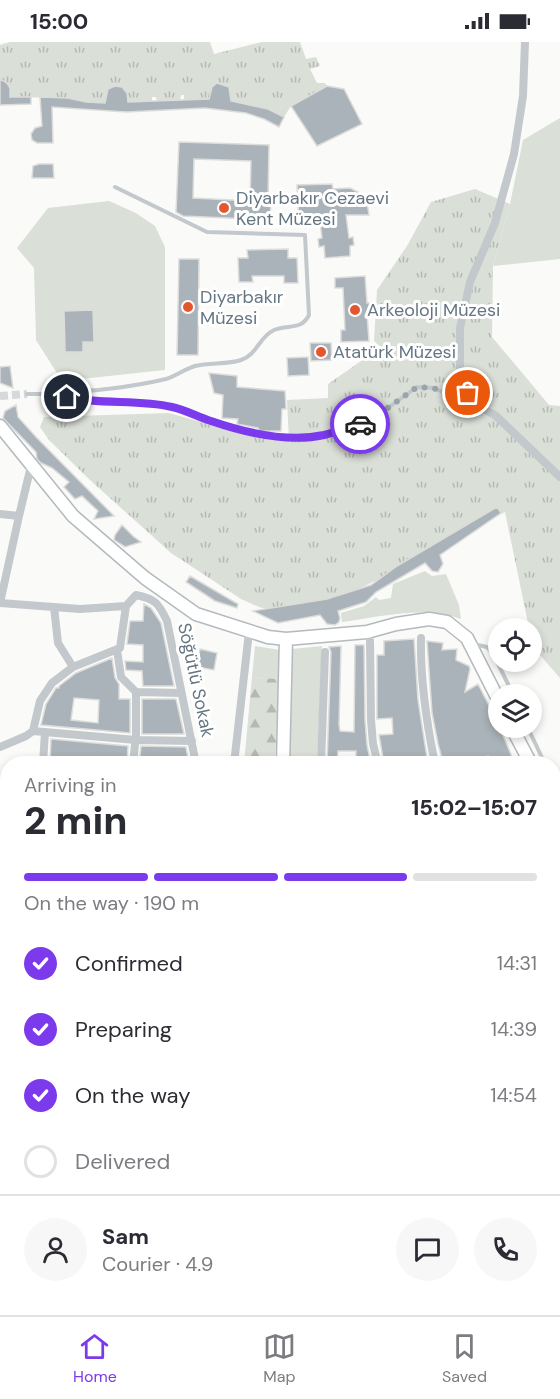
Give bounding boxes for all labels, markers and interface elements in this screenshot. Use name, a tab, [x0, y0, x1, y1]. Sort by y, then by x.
text: 15:00	[30, 7, 88, 36]
place label: Diyarbakır Cezaevi Kent Müzesi	[236, 186, 389, 231]
marker: Diyarbakır Cezaevi Kent Müzesi	[217, 201, 231, 215]
place label: Diyarbakır Müzesi	[200, 285, 284, 330]
place label: Arkeoloji Müzesi	[367, 298, 500, 322]
marker: Diyarbakır Müzesi	[181, 300, 195, 314]
marker: Arkeoloji Müzesi	[348, 303, 362, 317]
place label: Atatürk Müzesi	[333, 340, 456, 364]
marker: Atatürk Müzesi	[314, 345, 328, 359]
pin	[442, 367, 493, 418]
pin	[41, 371, 92, 422]
icon: bag	[451, 376, 484, 409]
icon: home	[50, 380, 83, 413]
courier	[330, 394, 390, 454]
icon: car	[344, 408, 377, 441]
map controls	[488, 618, 542, 738]
button: locate	[488, 618, 542, 672]
street label: Söğütlü Sokak	[172, 621, 220, 739]
button: layers	[488, 684, 542, 738]
text: Arriving in	[24, 772, 116, 798]
text: 15:02–15:07	[411, 793, 537, 822]
text: 2 min	[24, 795, 128, 846]
text: On the way · 190 m	[24, 890, 199, 916]
icon: check	[24, 947, 57, 980]
text: Confirmed	[75, 949, 183, 978]
text: 14:31	[497, 950, 537, 976]
icon: check	[24, 1013, 57, 1046]
text: Preparing	[75, 1015, 172, 1044]
text: 14:39	[491, 1016, 537, 1042]
icon: check	[24, 1079, 57, 1112]
text: On the way	[75, 1081, 190, 1110]
text: 14:54	[490, 1082, 537, 1108]
text: Delivered	[75, 1147, 170, 1176]
button: person	[24, 1218, 87, 1281]
button: chat	[396, 1218, 459, 1281]
button: phone	[474, 1218, 537, 1281]
text: Sam	[102, 1222, 149, 1251]
text: Courier · 4.9	[102, 1251, 213, 1277]
tab: Home	[73, 1330, 117, 1387]
tab: Map	[263, 1330, 296, 1387]
tab: Saved	[442, 1330, 487, 1387]

